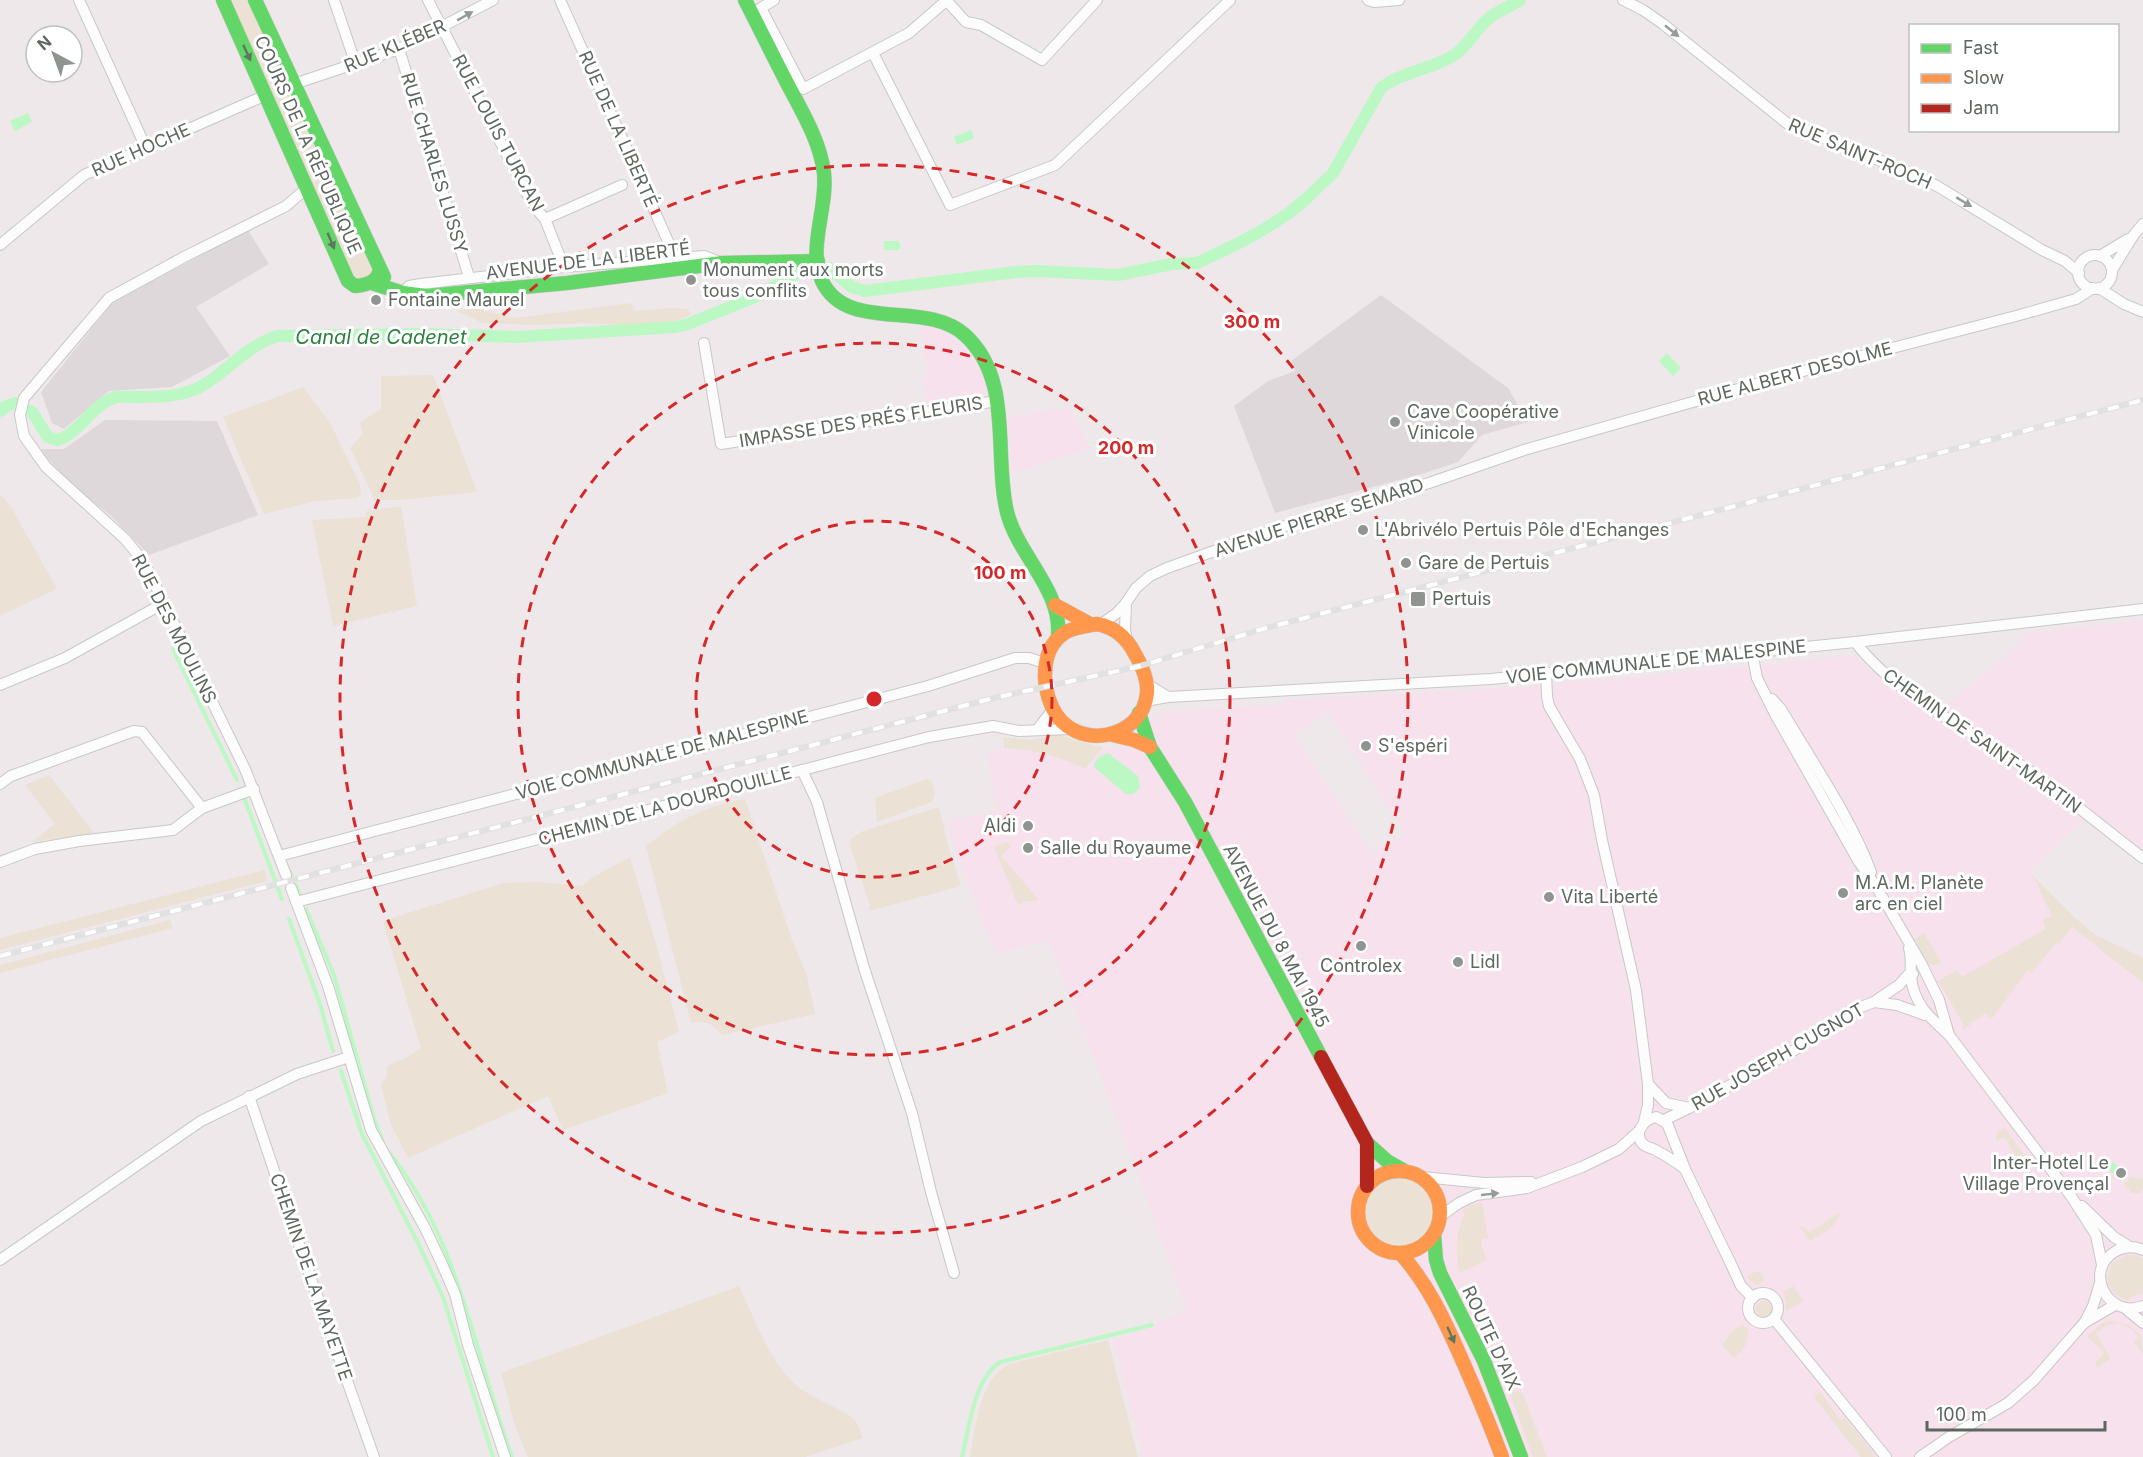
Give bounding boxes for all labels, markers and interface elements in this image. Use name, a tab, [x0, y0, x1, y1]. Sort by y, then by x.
one-way arrow	[457, 11, 474, 21]
street label: RUE KLÉBER	[341, 14, 449, 76]
north arrow	[24, 24, 84, 84]
one-way arrow	[1664, 24, 1680, 37]
legend	[1909, 24, 2119, 132]
text: N	[33, 31, 55, 54]
street label: COURS DE LA RÉPUBLIQUE	[251, 32, 367, 257]
text: Fast	[1963, 37, 1999, 58]
one-way arrow	[243, 45, 252, 62]
street label: RUE DE LA LIBERTÉ	[574, 47, 663, 210]
street label: RUE LOUIS TURCAN	[448, 51, 549, 215]
text: Slow	[1963, 67, 2004, 88]
street label: RUE CHARLES LUSSY	[397, 70, 472, 256]
text: Jam	[1963, 97, 1999, 118]
street label: RUE SAINT-ROCH	[1785, 114, 1935, 193]
street label: RUE HOCHE	[88, 119, 193, 181]
one-way arrow	[1956, 197, 1972, 208]
one-way arrow	[327, 232, 336, 250]
street label: AVENUE DE LA LIBERTÉ	[485, 237, 691, 283]
place label: Monument aux morts tous conflits	[703, 259, 884, 301]
marker: Monument aux morts tous conflits	[684, 273, 698, 287]
place label: Fontaine Maurel	[388, 289, 524, 310]
marker: Fontaine Maurel	[369, 293, 383, 307]
text: 300 m	[1224, 311, 1280, 332]
water label: Canal de Cadenet	[295, 325, 467, 349]
street label: RUE ALBERT DESOLME	[1695, 337, 1895, 410]
street label: IMPASSE DES PRÉS FLEURIS	[737, 391, 984, 451]
place label: Cave Coopérative Vinicole	[1407, 401, 1559, 443]
marker: Cave Coopérative Vinicole	[1388, 415, 1402, 429]
text: 200 m	[1098, 437, 1154, 458]
street label: AVENUE PIERRE SEMARD	[1211, 474, 1426, 561]
place label: L'Abrivélo Pertuis Pôle d'Echanges	[1375, 519, 1669, 540]
marker: L'Abrivélo Pertuis Pôle d'Echanges	[1356, 523, 1370, 537]
street label: RUE DES MOULINS	[128, 551, 221, 707]
place label: Gare de Pertuis	[1418, 552, 1550, 573]
marker: Gare de Pertuis	[1399, 556, 1413, 570]
text: 100 m	[974, 562, 1026, 583]
place label: Pertuis	[1432, 588, 1491, 609]
marker: Pertuis	[1409, 590, 1427, 608]
street label: VOIE COMMUNALE DE MALESPINE	[1505, 635, 1807, 688]
street label: CHEMIN DE SAINT-MARTIN	[1879, 664, 2085, 817]
centre of rings	[864, 689, 884, 709]
street label: VOIE COMMUNALE DE MALESPINE	[513, 705, 810, 804]
place label: S'espéri	[1378, 735, 1448, 756]
marker: S'espéri	[1359, 739, 1373, 753]
street label: CHEMIN DE LA DOURDOUILLE	[536, 762, 794, 849]
place label: Aldi	[984, 815, 1016, 836]
marker: Aldi	[1021, 819, 1035, 833]
place label: Salle du Royaume	[1040, 837, 1191, 858]
marker: Salle du Royaume	[1021, 841, 1035, 855]
street label: AVENUE DU 8 MAI 1945	[1219, 841, 1334, 1031]
place label: M.A.M. Planète arc en ciel	[1855, 872, 1984, 914]
place label: Vita Liberté	[1561, 886, 1658, 907]
marker: M.A.M. Planète arc en ciel	[1836, 886, 1850, 900]
marker: Vita Liberté	[1542, 890, 1556, 904]
marker: Controlex	[1354, 939, 1368, 953]
place label: Lidl	[1470, 951, 1500, 972]
place label: Controlex	[1320, 955, 1402, 976]
marker: Lidl	[1451, 955, 1465, 969]
street label: RUE JOSEPH CUGNOT	[1688, 999, 1868, 1115]
place label: Inter-Hotel Le Village Provençal	[1963, 1152, 2109, 1194]
marker: Inter-Hotel Le Village Provençal	[2114, 1166, 2128, 1180]
street label: CHEMIN DE LA MAYETTE	[266, 1170, 357, 1383]
one-way arrow	[1481, 1189, 1500, 1198]
street label: ROUTE D'AIX	[1458, 1282, 1525, 1393]
one-way arrow	[1447, 1326, 1456, 1343]
scale bar	[1927, 1394, 2106, 1432]
text: 100 m	[1936, 1404, 1987, 1425]

